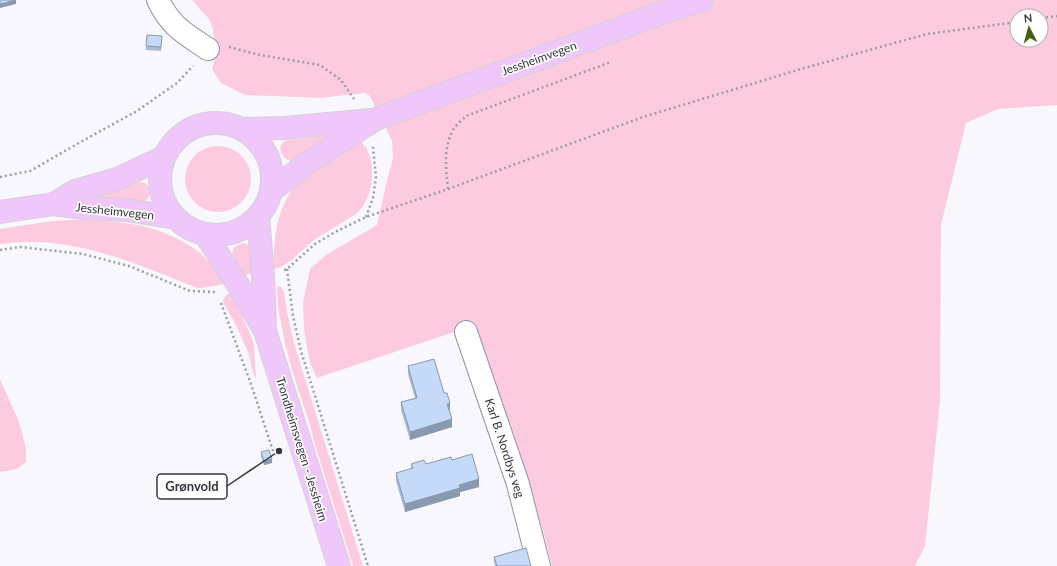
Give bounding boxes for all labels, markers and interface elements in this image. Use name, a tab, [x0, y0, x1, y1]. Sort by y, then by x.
north arrow	[1009, 8, 1049, 48]
text: N	[1023, 11, 1033, 24]
street label: Jessheimvegen	[499, 37, 579, 79]
street label: Jessheimvegen	[75, 199, 155, 223]
street label: Trondheimsvegen - Jessheim	[273, 375, 331, 523]
street label: Karl B. Nordbys veg	[482, 396, 528, 500]
callout: Grønvold	[157, 474, 227, 499]
text: Grønvold	[165, 478, 219, 494]

